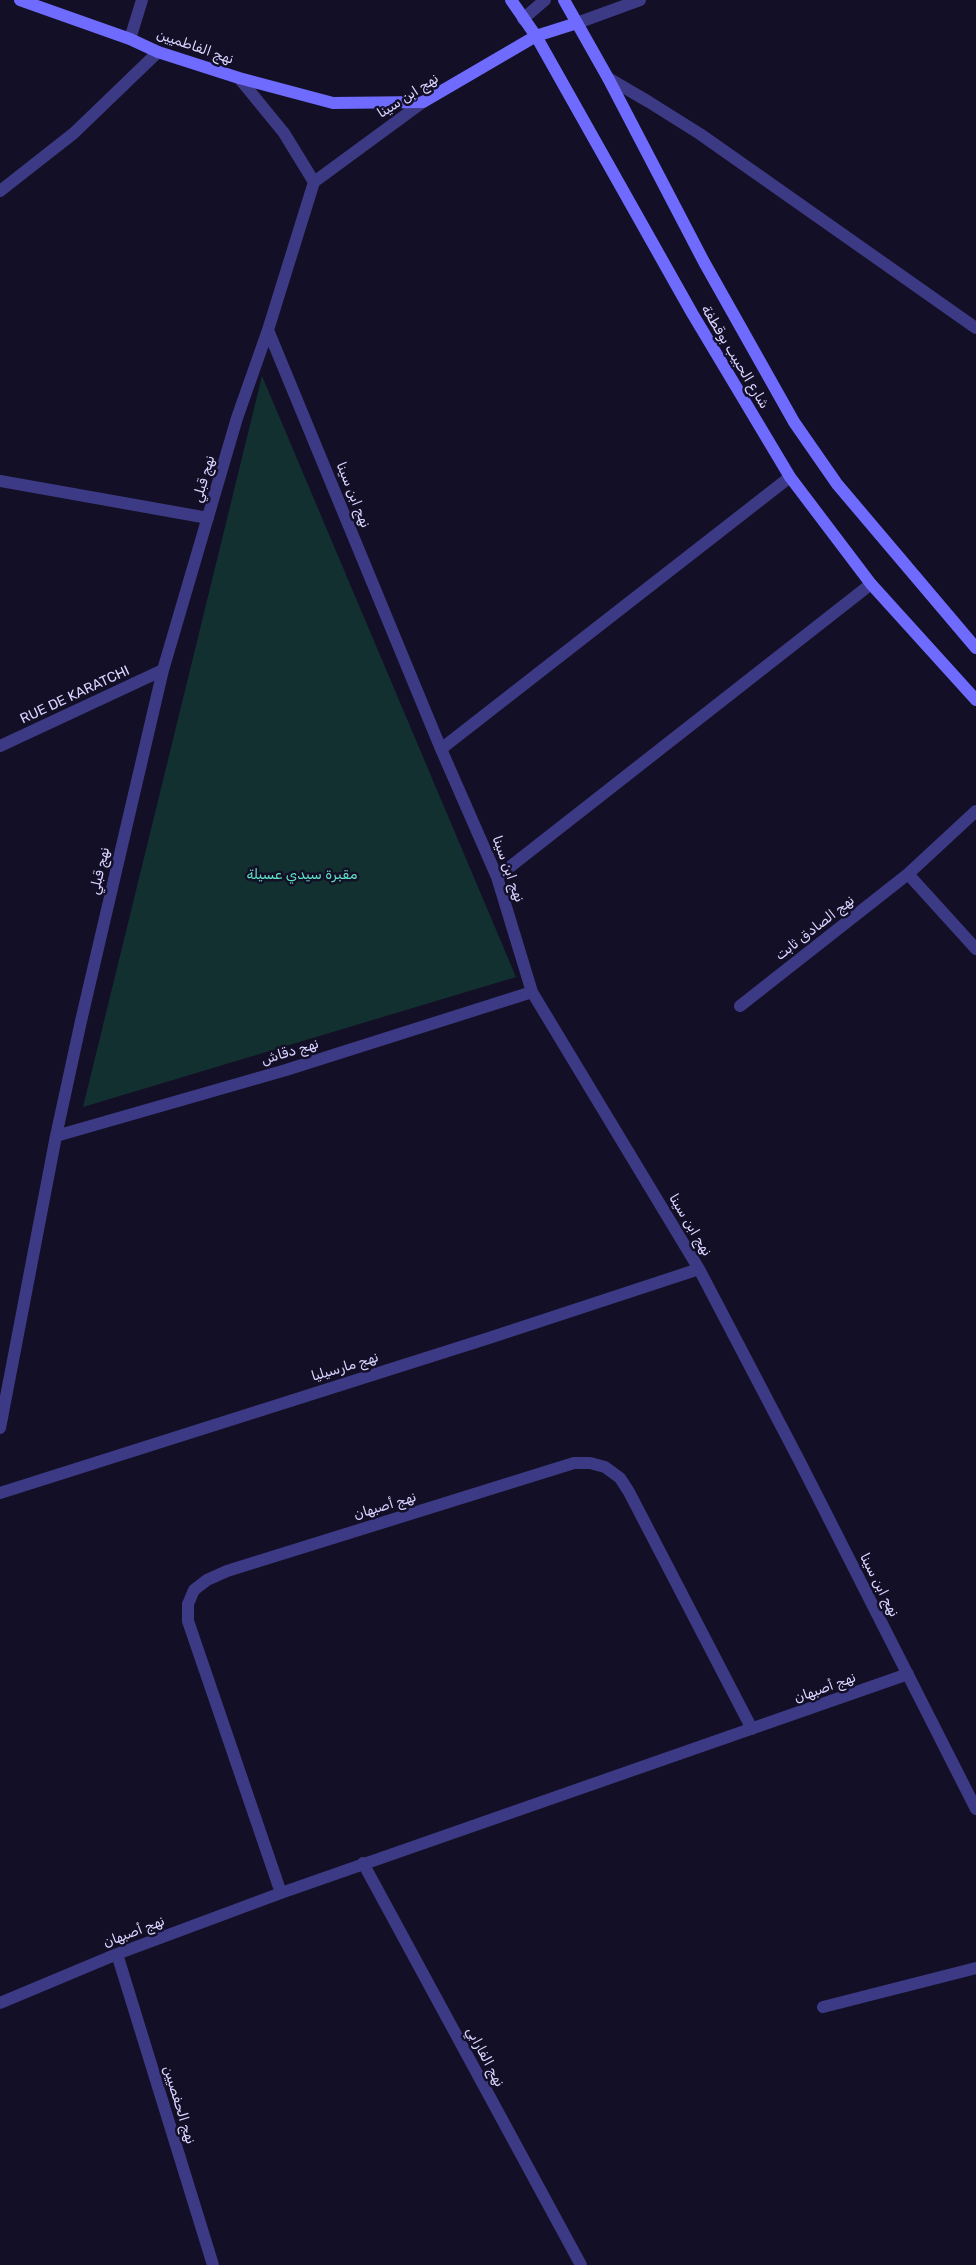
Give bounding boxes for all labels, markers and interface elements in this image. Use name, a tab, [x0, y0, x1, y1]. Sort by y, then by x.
street label: نهج الفاطميين	[154, 26, 236, 68]
street label: نهج ابن سينا	[374, 70, 442, 122]
street label: شارع الحبيب بوقطفة	[697, 302, 773, 412]
street label: نهج قبلي	[189, 453, 219, 505]
street label: نهج ابن سينا	[332, 460, 374, 530]
street label: RUE DE KARATCHI	[18, 662, 132, 728]
street label: نهج ابن سينا	[488, 833, 528, 905]
street label: نهج قبلي	[86, 845, 114, 897]
park label: مقبرة سيدي عسيلة	[246, 867, 358, 883]
street label: نهج الصادق ثابت	[772, 892, 858, 964]
street label: نهج دقاش	[259, 1035, 321, 1069]
street label: نهج ابن سينا	[665, 1191, 715, 1259]
street label: نهج مارسيليا	[309, 1349, 381, 1385]
street label: نهج أصبهان	[352, 1489, 418, 1523]
street label: نهج ابن سينا	[856, 1550, 902, 1620]
street label: نهج أصبهان	[792, 1669, 858, 1707]
street label: نهج أصبهان	[101, 1913, 167, 1951]
street label: نهج الفارابي	[462, 2024, 508, 2090]
street label: نهج الحفصيين	[159, 2064, 199, 2146]

